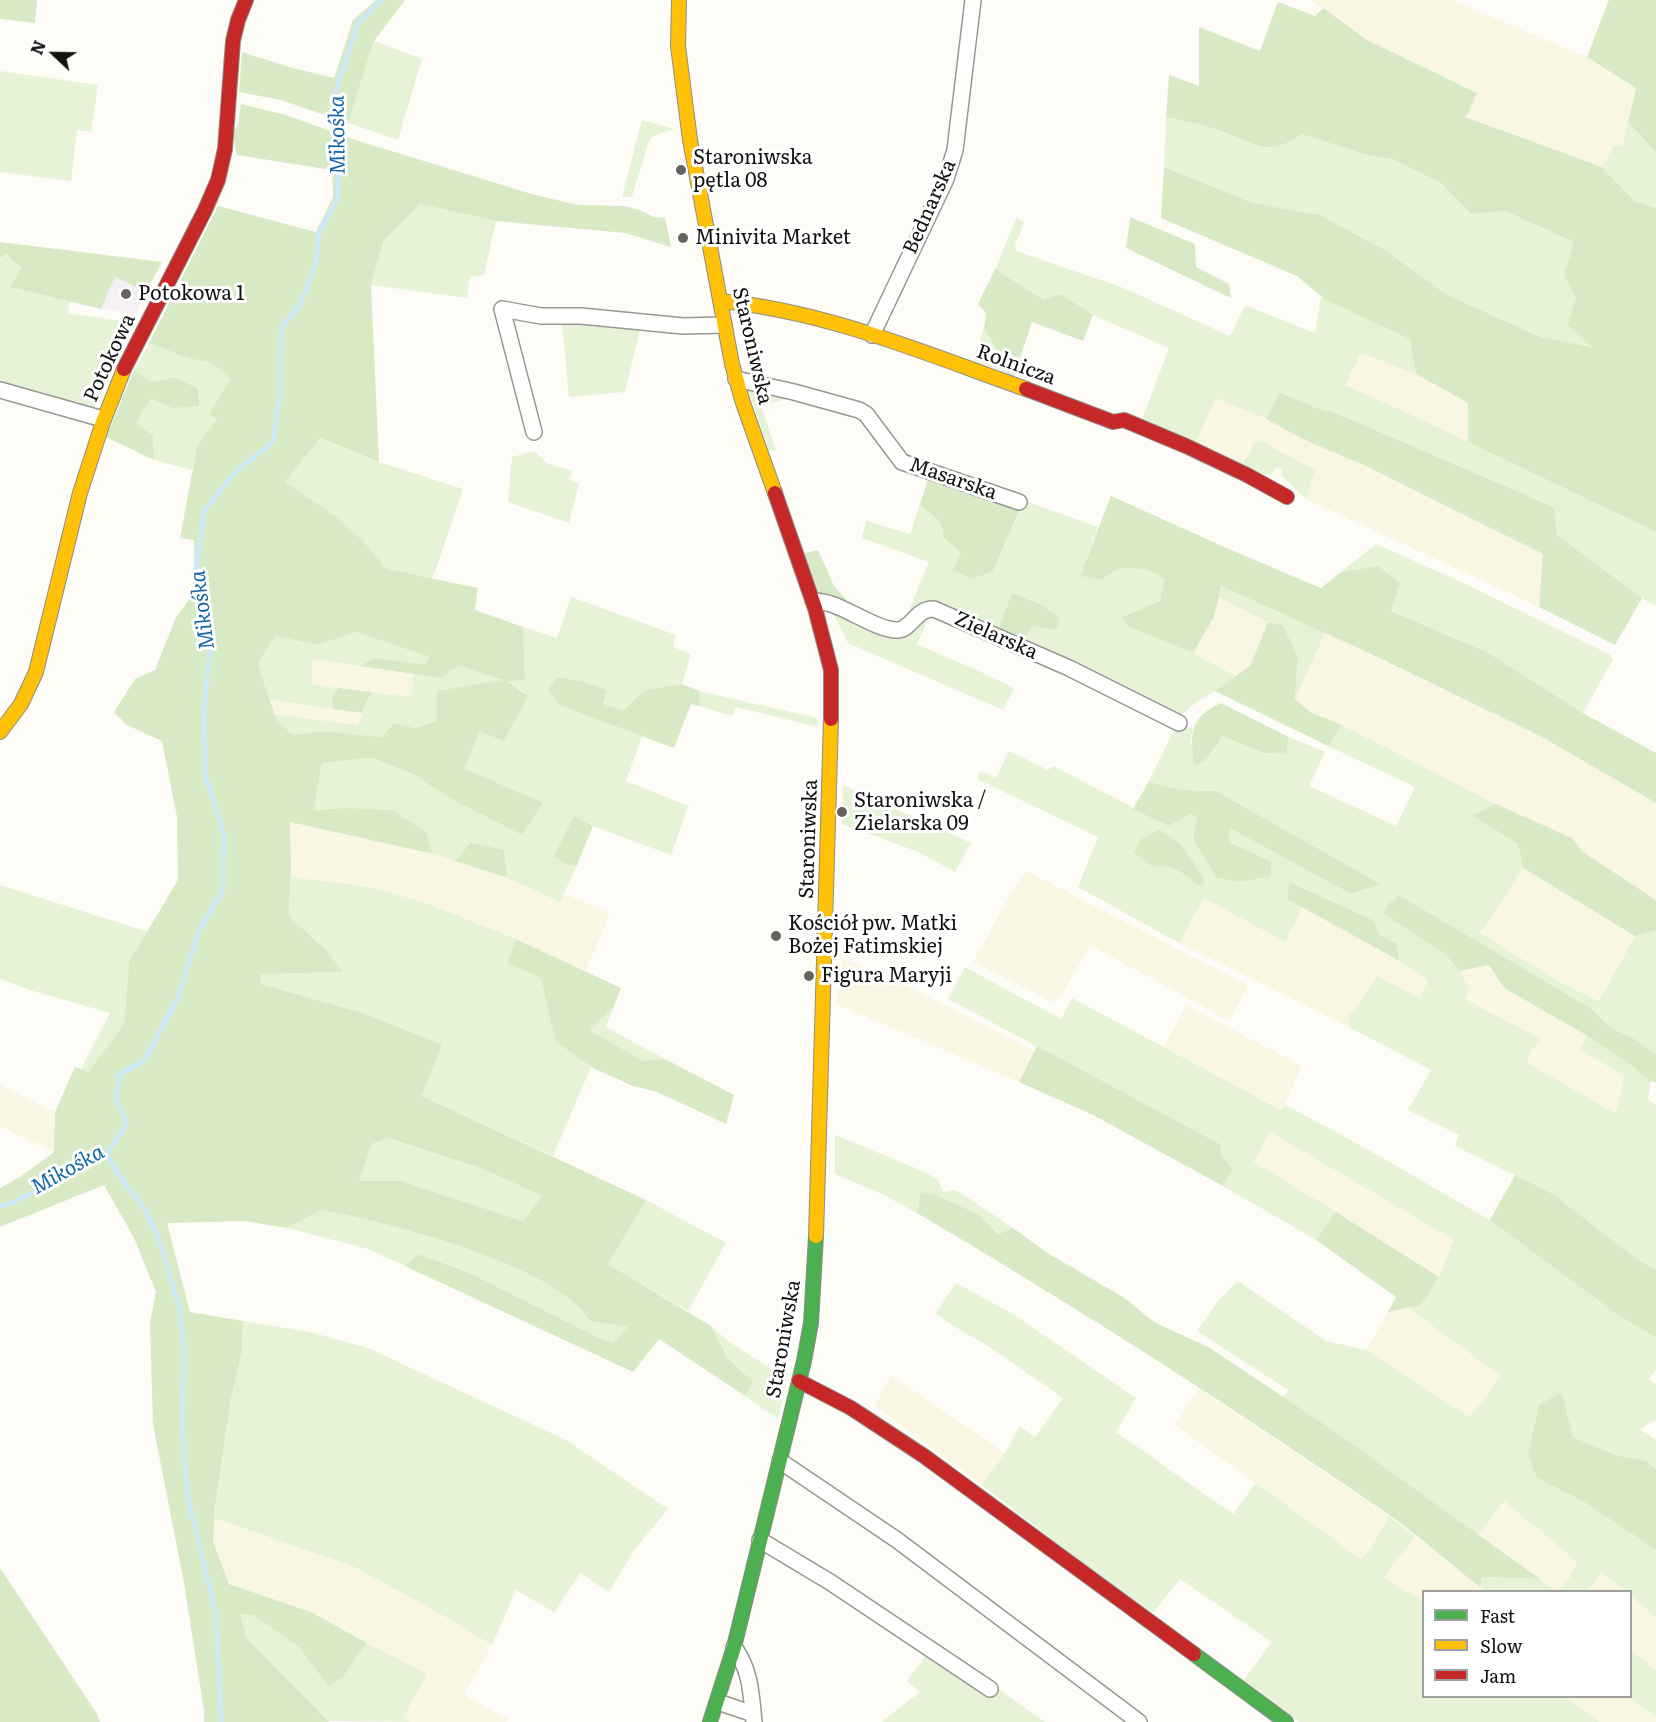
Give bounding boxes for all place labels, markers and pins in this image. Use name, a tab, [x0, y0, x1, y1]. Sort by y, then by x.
place label: Staroniwska pętla 08	[693, 146, 813, 193]
marker: Staroniwska pętla 08	[674, 163, 688, 177]
place label: Minivita Market	[695, 226, 851, 250]
marker: Minivita Market	[676, 231, 690, 245]
place label: Potokowa 1	[138, 282, 244, 306]
marker: Potokowa 1	[119, 287, 133, 301]
place label: Staroniwska / Zielarska 09	[854, 789, 986, 836]
marker: Staroniwska / Zielarska 09	[835, 805, 849, 819]
place label: Kościół pw. Matki Bożej Fatimskiej	[788, 912, 957, 959]
marker: Kościół pw. Matki Bożej Fatimskiej	[769, 929, 783, 943]
place label: Figura Maryji	[821, 964, 952, 988]
marker: Figura Maryji	[802, 969, 816, 983]

